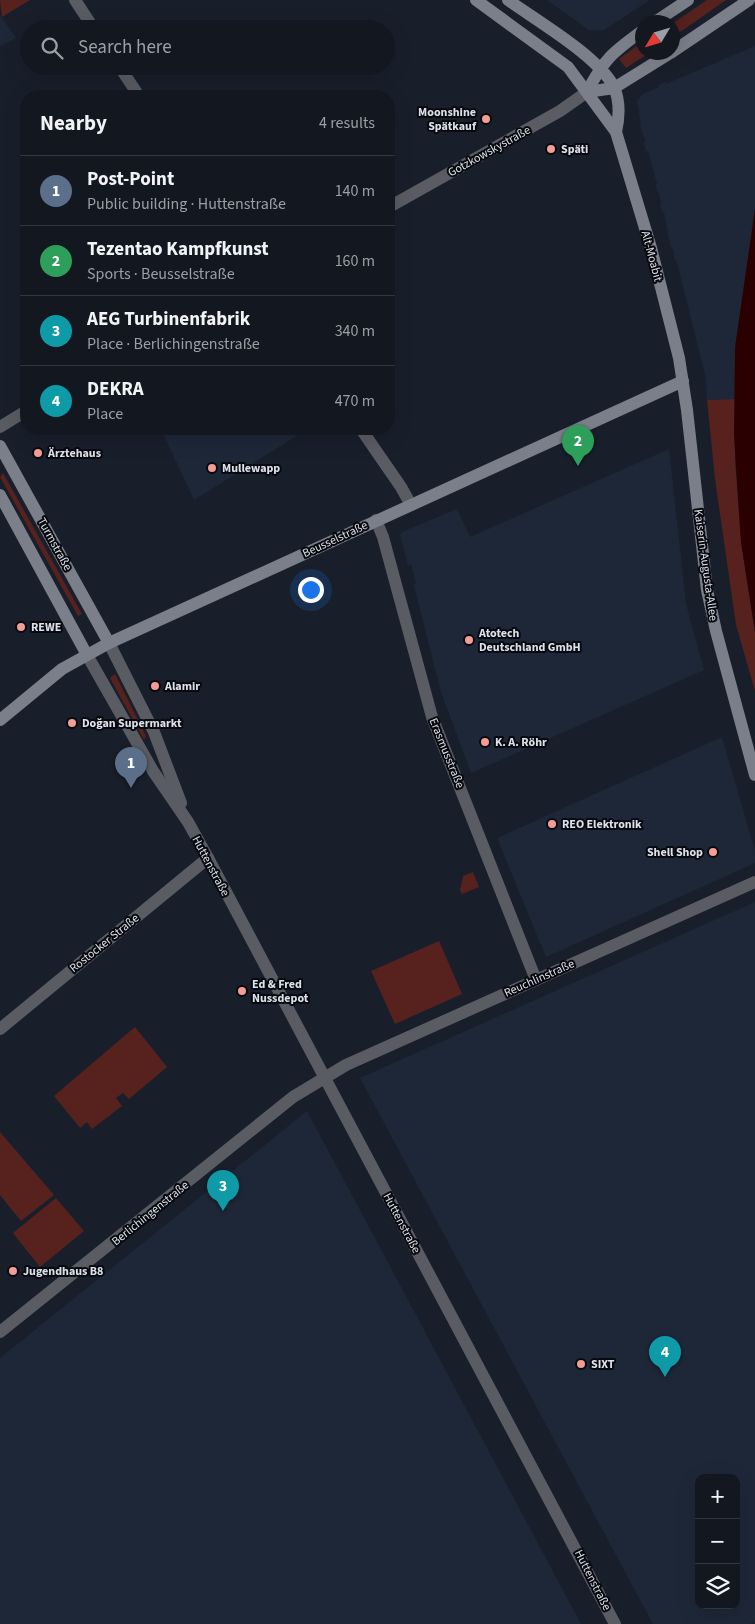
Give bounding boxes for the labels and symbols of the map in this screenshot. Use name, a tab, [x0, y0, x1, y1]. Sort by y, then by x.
north arrow	[635, 15, 680, 60]
place label: Moonshine Spätkauf	[418, 104, 477, 135]
marker: Moonshine Spätkauf	[480, 113, 492, 125]
street label: Gotzkowskystraße	[445, 122, 534, 181]
place label: Späti	[561, 141, 588, 158]
marker: Späti	[545, 143, 557, 155]
street label: Alt-Moabit	[637, 229, 666, 283]
pin: 2	[562, 425, 594, 466]
place label: Ärztehaus	[47, 445, 101, 462]
marker: Ärztehaus	[32, 447, 44, 459]
place label: Mullewapp	[222, 460, 280, 477]
marker: Mullewapp	[206, 462, 218, 474]
street label: Kaiserin-Augusta-Allee	[689, 508, 722, 622]
street label: Turmstraße	[33, 515, 76, 574]
street label: Beusselstraße	[300, 517, 371, 562]
your location	[298, 577, 324, 603]
place label: REWE	[31, 619, 61, 636]
marker: REWE	[15, 621, 27, 633]
place label: Atotech Deutschland GmbH	[478, 625, 581, 656]
marker: Atotech Deutschland GmbH	[463, 634, 475, 646]
place label: Alamir	[164, 678, 200, 695]
marker: Alamir	[149, 680, 161, 692]
place label: Doğan Supermarkt	[82, 715, 182, 732]
street label: Erasmusstraße	[425, 716, 468, 791]
marker: Doğan Supermarkt	[66, 717, 78, 729]
place label: K. A. Röhr	[495, 734, 547, 751]
marker: K. A. Röhr	[479, 736, 491, 748]
pin: 1	[115, 747, 147, 788]
place label: REO Elektronik	[562, 816, 642, 833]
marker: REO Elektronik	[546, 818, 558, 830]
street label: Huttenstraße	[188, 833, 234, 899]
place label: Shell Shop	[647, 844, 703, 861]
marker: Shell Shop	[707, 846, 719, 858]
street label: Rostocker Straße	[66, 910, 143, 977]
street label: Reuchlinstraße	[501, 955, 577, 1002]
place label: Ed & Fred Nussdepot	[252, 976, 309, 1007]
marker: Ed & Fred Nussdepot	[236, 985, 248, 997]
pin: 3	[207, 1170, 239, 1211]
street label: Berlichingenstraße	[108, 1177, 193, 1250]
street label: Huttenstraße	[379, 1190, 425, 1256]
place label: Jugendhaus B8	[23, 1263, 103, 1280]
marker: Jugendhaus B8	[7, 1265, 19, 1277]
pin: 4	[649, 1336, 681, 1377]
place label: SIXT	[591, 1356, 615, 1373]
marker: SIXT	[575, 1358, 587, 1370]
street label: Huttenstraße	[570, 1547, 615, 1614]

